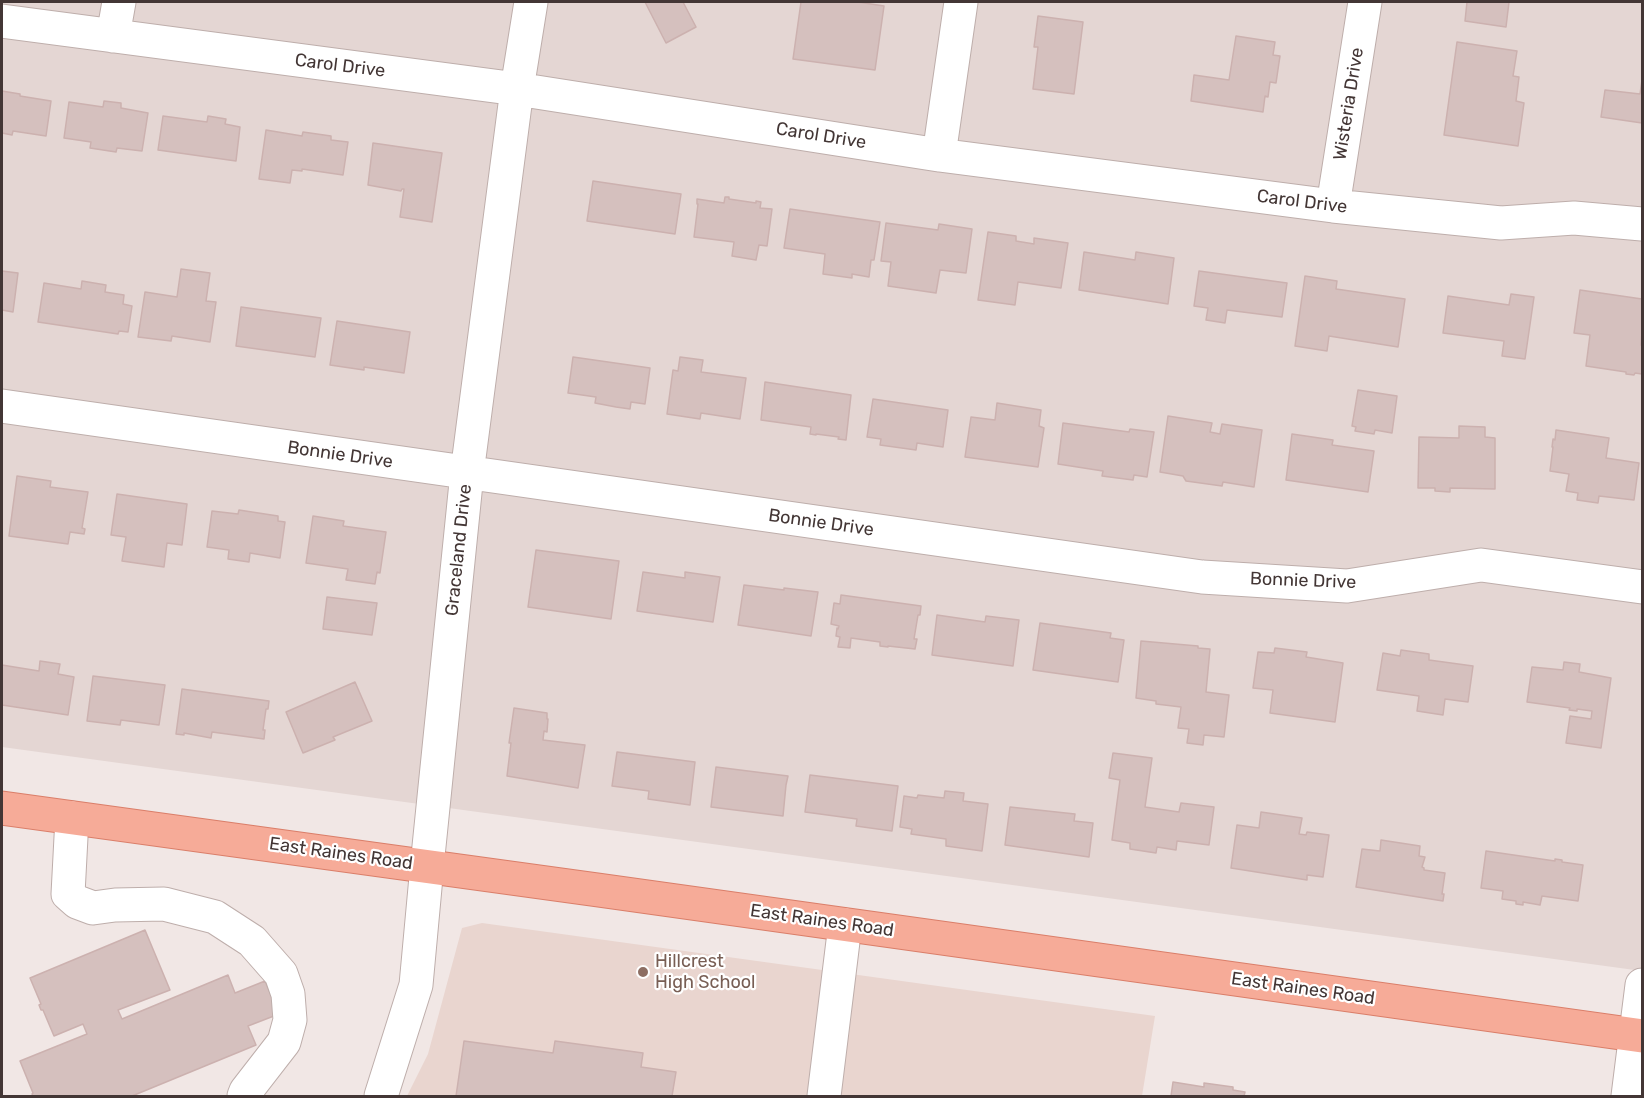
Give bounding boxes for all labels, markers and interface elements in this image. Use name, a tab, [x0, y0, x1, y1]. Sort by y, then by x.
street label: Wisteria Drive	[1329, 46, 1369, 162]
street label: Carol Drive	[294, 50, 386, 82]
street label: Carol Drive	[774, 118, 868, 154]
street label: Carol Drive	[1256, 186, 1348, 218]
street label: Bonnie Drive	[286, 437, 394, 473]
street label: Graceland Drive	[441, 483, 477, 617]
street label: Bonnie Drive	[767, 505, 875, 541]
street label: Bonnie Drive	[1249, 568, 1357, 594]
street label: East Raines Road	[268, 833, 414, 875]
street label: East Raines Road	[749, 900, 895, 942]
place label: Hillcrest High School	[655, 951, 755, 994]
marker: Hillcrest High School	[636, 965, 650, 979]
street label: East Raines Road	[1230, 968, 1376, 1010]

